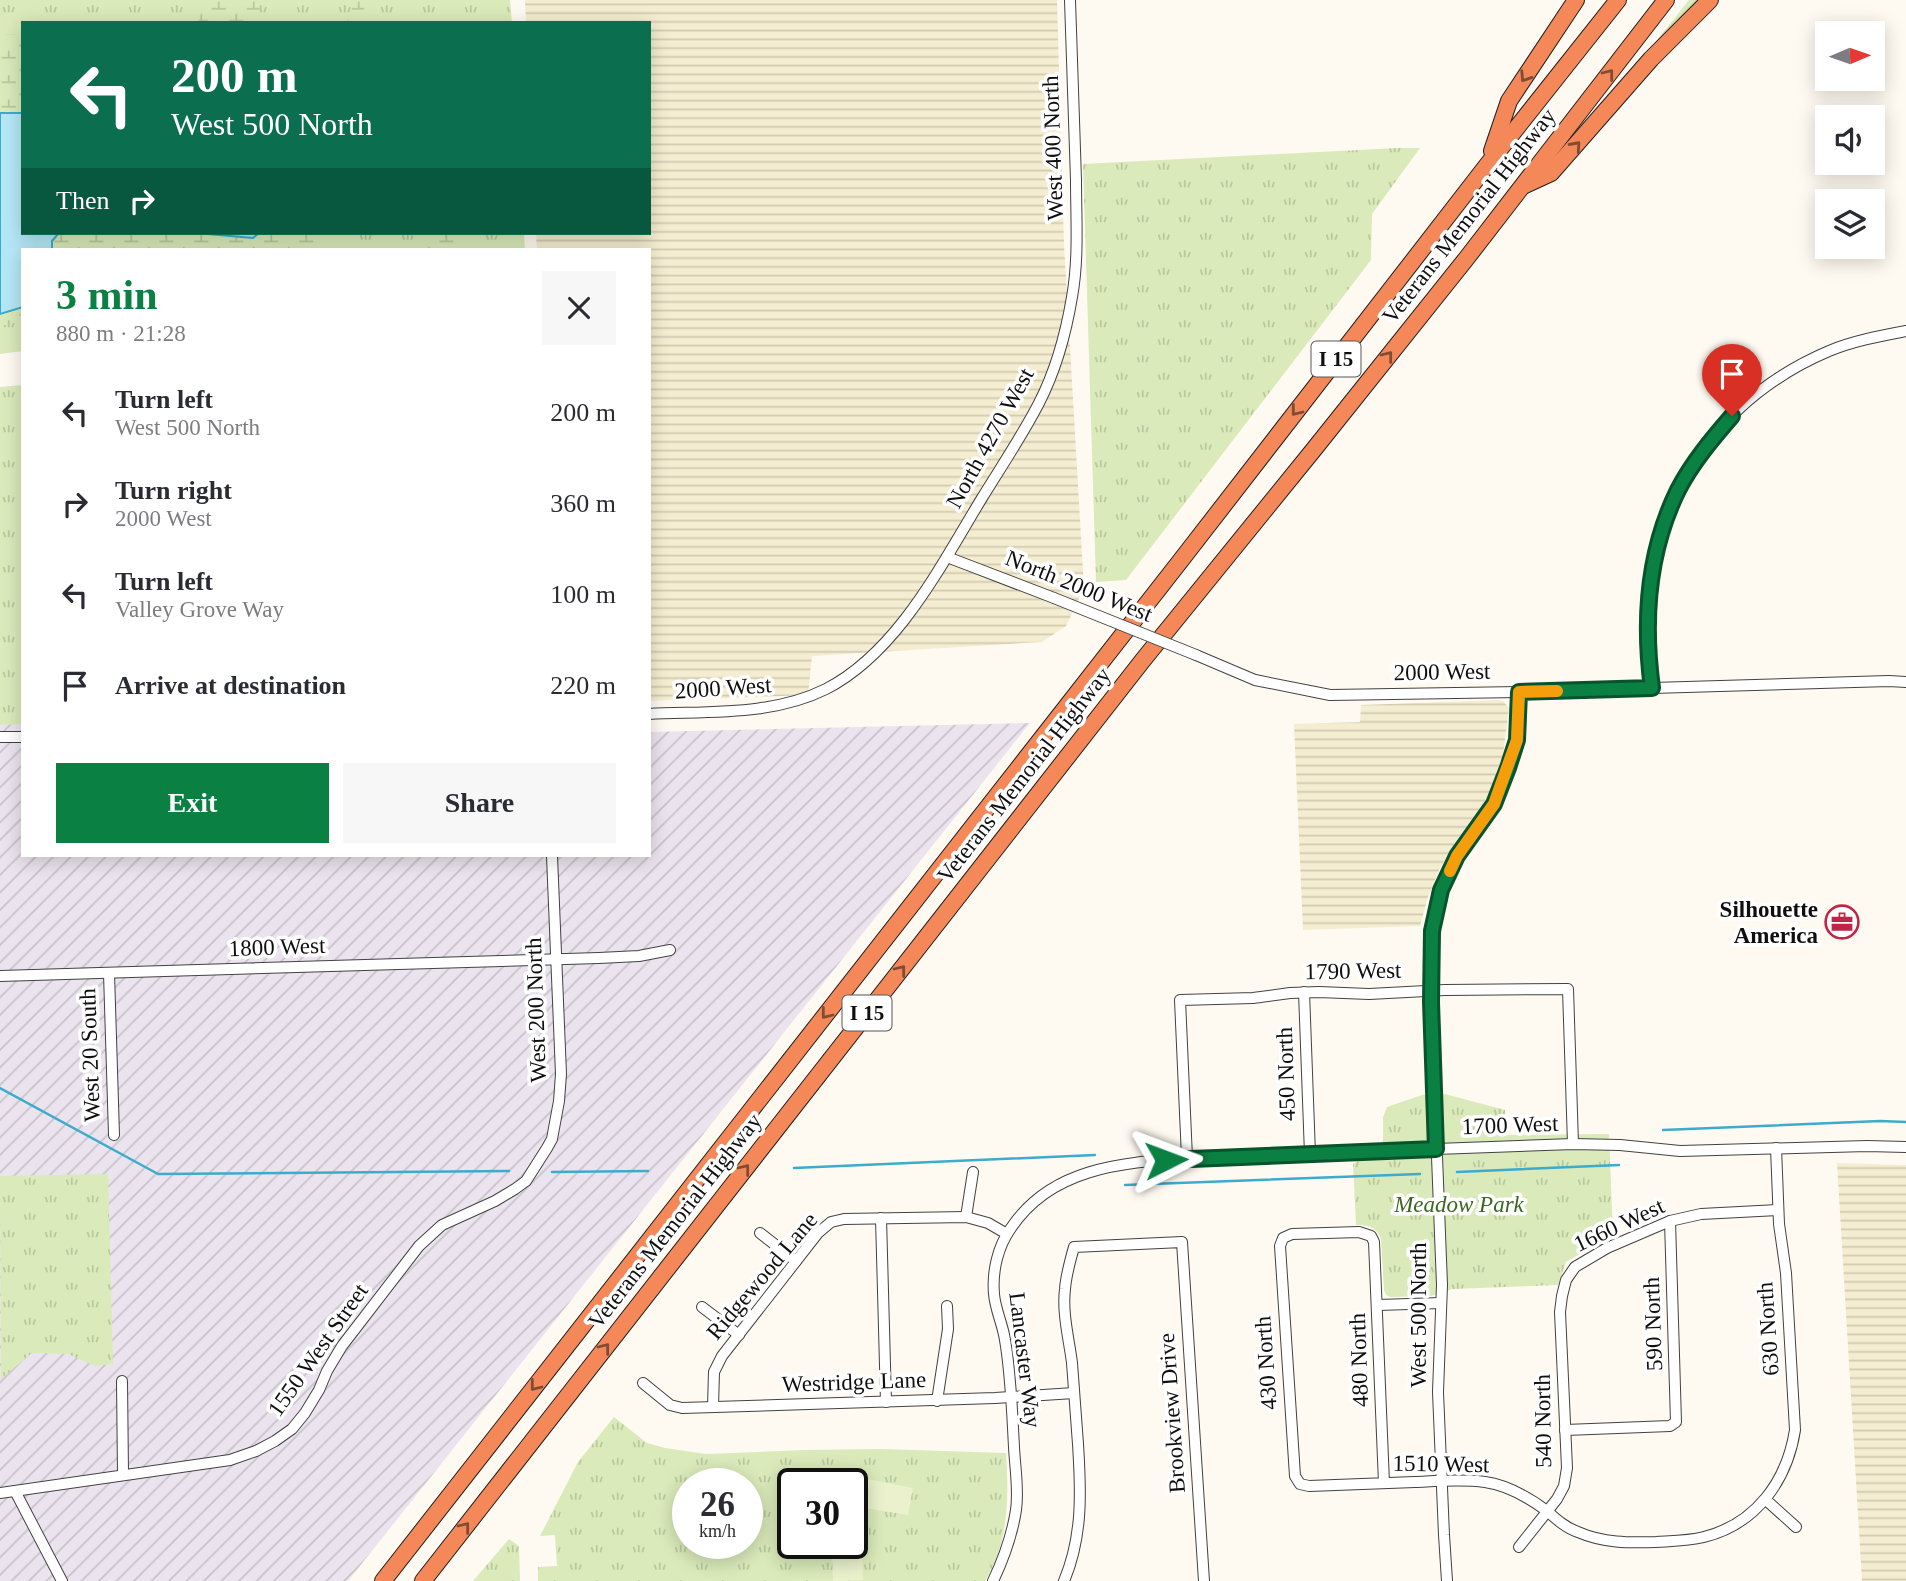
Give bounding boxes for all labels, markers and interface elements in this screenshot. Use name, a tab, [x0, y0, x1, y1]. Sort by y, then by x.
north arrow	[1815, 21, 1885, 91]
map controls	[1815, 21, 1885, 259]
text: 200 m	[171, 48, 298, 103]
icon: left	[56, 49, 147, 140]
one-way arrow	[1601, 69, 1614, 82]
one-way arrow	[1520, 70, 1533, 83]
street label: West 400 North	[1038, 75, 1068, 221]
street label: Veterans Memorial Highway	[1377, 103, 1561, 328]
button: sound	[1815, 105, 1885, 175]
text: West 500 North	[171, 106, 373, 142]
one-way arrow	[1568, 141, 1580, 154]
icon: right	[123, 182, 161, 220]
text: Then	[56, 186, 109, 215]
button: layers	[1815, 189, 1885, 259]
button: close	[542, 271, 616, 345]
text: 3 min	[56, 272, 158, 318]
text: 880 m · 21:28	[56, 321, 186, 346]
road number: I 15	[1312, 342, 1360, 376]
pin	[1702, 344, 1762, 416]
one-way arrow	[1379, 351, 1392, 363]
icon: arrive	[1713, 355, 1751, 393]
street label: North 4270 West	[941, 363, 1039, 512]
text: Turn left	[115, 385, 213, 414]
icon: left	[56, 394, 94, 432]
text: 200 m	[550, 398, 616, 427]
one-way arrow	[1291, 404, 1304, 416]
text: West 500 North	[115, 415, 260, 440]
text: Turn right	[115, 476, 232, 505]
icon: right	[56, 485, 94, 523]
text: 360 m	[550, 489, 616, 518]
text: 2000 West	[115, 506, 212, 531]
street label: North 2000 West	[1002, 545, 1157, 627]
text: Turn left	[115, 567, 213, 596]
icon: left	[56, 576, 94, 614]
text: 100 m	[550, 580, 616, 609]
text: Valley Grove Way	[115, 597, 284, 622]
street label: 2000 West	[1393, 659, 1491, 685]
street label: Veterans Memorial Highway	[932, 662, 1116, 887]
icon: arrive	[56, 667, 94, 705]
text: Arrive at destination	[115, 671, 346, 700]
text: 220 m	[550, 671, 616, 700]
street label: 2000 West	[674, 672, 773, 704]
button: Exit	[56, 763, 329, 843]
button: Share	[343, 763, 616, 843]
place label: Silhouette America	[1720, 897, 1818, 948]
office icon: Silhouette America	[1823, 903, 1861, 941]
street label: 1800 West	[228, 933, 326, 961]
street label: West 200 North	[521, 937, 551, 1083]
street label: 1790 West	[1304, 958, 1402, 984]
one-way arrow	[892, 965, 905, 978]
street label: West 20 South	[75, 987, 105, 1122]
road number: I 15	[842, 996, 892, 1030]
one-way arrow	[822, 1007, 835, 1019]
street label: 450 North	[1272, 1026, 1300, 1121]
street label: Veterans Memorial Highway	[583, 1108, 767, 1333]
street label: 1700 West	[1461, 1111, 1559, 1139]
position arrow	[1129, 1123, 1203, 1197]
one-way arrow	[737, 1164, 750, 1176]
park label: Meadow Park	[1393, 1192, 1525, 1217]
street label: 1660 West	[1570, 1193, 1669, 1257]
street label: Ridgewood Lane	[702, 1208, 822, 1344]
street label: West 500 North	[1406, 1242, 1431, 1388]
street label: 590 North	[1639, 1276, 1667, 1371]
street label: 1550 West Street	[263, 1278, 373, 1421]
street label: 630 North	[1752, 1281, 1784, 1377]
street label: Lancaster Way	[1004, 1291, 1046, 1430]
street label: 480 North	[1345, 1312, 1373, 1407]
street label: 430 North	[1250, 1315, 1282, 1411]
street label: Brookview Drive	[1154, 1332, 1190, 1494]
one-way arrow	[597, 1343, 610, 1356]
street label: Westridge Lane	[781, 1367, 927, 1397]
street label: 540 North	[1530, 1373, 1556, 1468]
one-way arrow	[531, 1378, 543, 1391]
street label: 1510 West	[1392, 1451, 1490, 1477]
speed limit sign: 30	[777, 1468, 868, 1559]
text: 26	[700, 1485, 735, 1524]
text: km/h	[699, 1521, 736, 1541]
one-way arrow	[457, 1523, 470, 1535]

